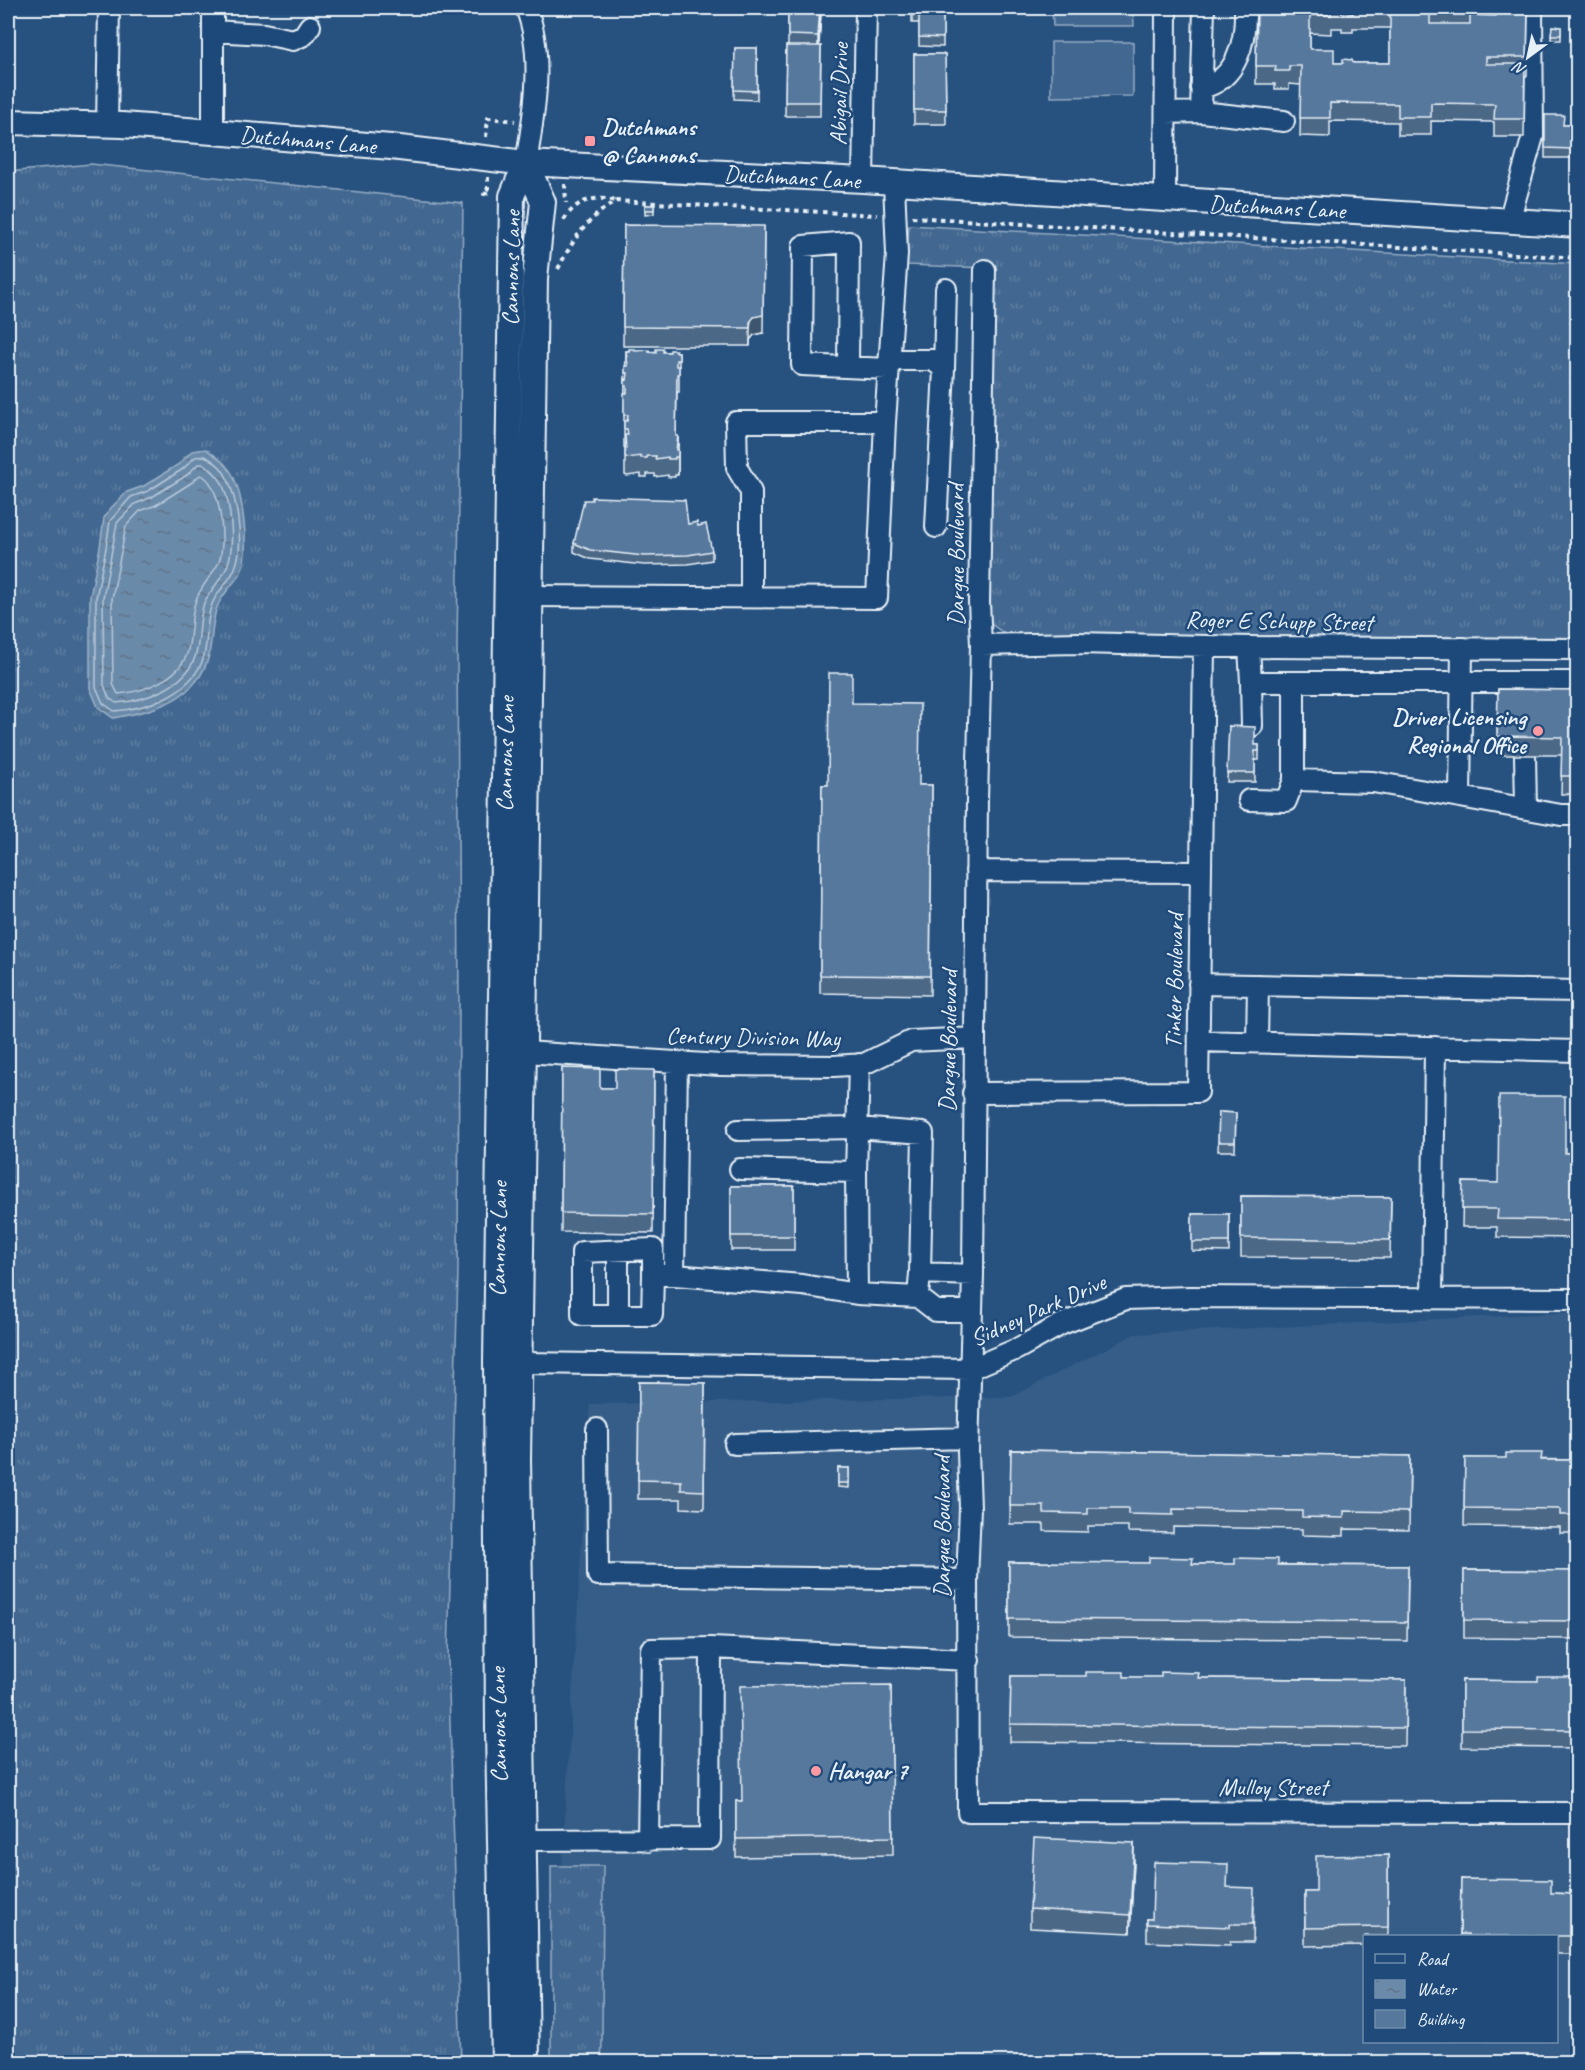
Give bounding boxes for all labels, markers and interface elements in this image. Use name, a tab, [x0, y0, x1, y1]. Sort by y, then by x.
north arrow	[1498, 27, 1558, 87]
street label: Abigail Drive	[823, 40, 855, 146]
text: N	[1508, 56, 1530, 80]
place label: Dutchmans @ Cannons	[602, 112, 698, 170]
street label: Dutchmans Lane	[239, 119, 380, 161]
marker: Dutchmans @ Cannons	[583, 134, 597, 148]
street label: Dutchmans Lane	[723, 158, 863, 196]
street label: Dutchmans Lane	[1208, 188, 1348, 226]
street label: Cannons Lane	[495, 208, 527, 326]
street label: Dargue Boulevard	[941, 480, 971, 626]
street label: Roger E Schupp Street	[1185, 604, 1376, 638]
street label: Cannons Lane	[489, 694, 521, 812]
place label: Driver Licensing Regional Office	[1392, 702, 1528, 760]
marker: Driver Licensing Regional Office	[1531, 724, 1545, 738]
street label: Tinker Boulevard	[1158, 910, 1190, 1049]
street label: Dargue Boulevard	[932, 966, 964, 1112]
street label: Century Division Way	[666, 1020, 842, 1054]
street label: Cannons Lane	[482, 1179, 514, 1297]
street label: Sidney Park Drive	[966, 1266, 1112, 1353]
street label: Dargue Boulevard	[927, 1452, 957, 1598]
street label: Cannons Lane	[482, 1665, 514, 1783]
place label: Hangar 7	[828, 1756, 910, 1786]
marker: Hangar 7	[809, 1764, 823, 1778]
street label: Mulloy Street	[1218, 1772, 1331, 1802]
legend	[1363, 1935, 1558, 2043]
text: Road	[1417, 1948, 1450, 1970]
text: Water	[1417, 1978, 1458, 2000]
text: Building	[1417, 2008, 1466, 2030]

